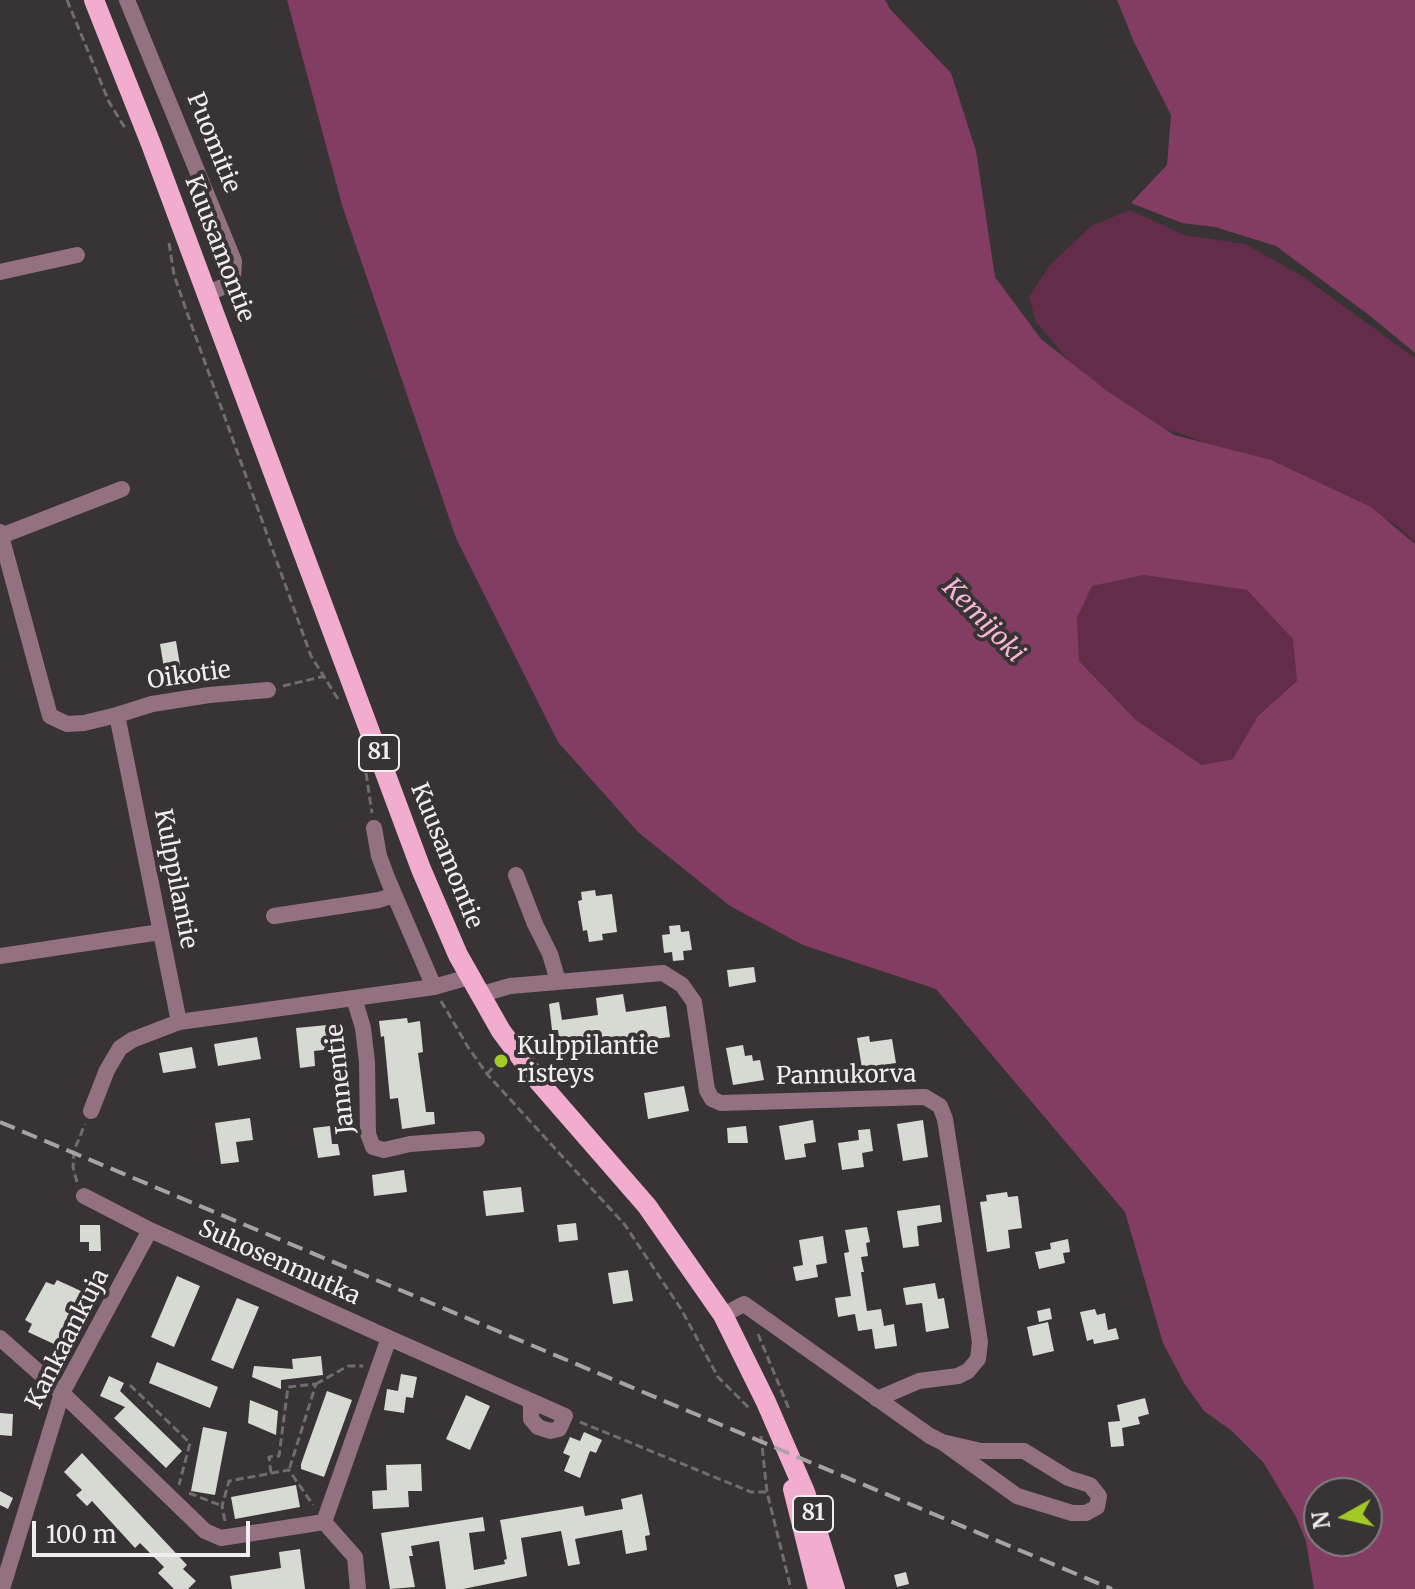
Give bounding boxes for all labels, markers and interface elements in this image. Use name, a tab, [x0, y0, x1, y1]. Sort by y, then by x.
street label: Puomitie	[180, 89, 246, 197]
street label: Kuusamontie	[178, 172, 260, 326]
water label: Kemijoki	[935, 572, 1031, 670]
street label: Oikotie	[146, 656, 232, 696]
road number: 81	[359, 735, 399, 771]
street label: Kuusamontie	[404, 779, 488, 933]
street label: Kulppilantie	[147, 807, 203, 951]
street label: Jannentie	[321, 1022, 361, 1136]
place label: Kulppilantie risteys	[517, 1033, 658, 1089]
marker: Kulppilantie risteys	[492, 1052, 510, 1070]
street label: Pannukorva	[776, 1060, 916, 1092]
street label: Suhosenmutka	[194, 1214, 364, 1312]
street label: Kankaankuja	[20, 1264, 116, 1414]
north arrow	[1303, 1477, 1383, 1557]
road number: 81	[793, 1496, 833, 1532]
scale bar	[36, 1505, 254, 1555]
text: N	[1306, 1510, 1336, 1531]
text: 100 m	[46, 1519, 116, 1550]

